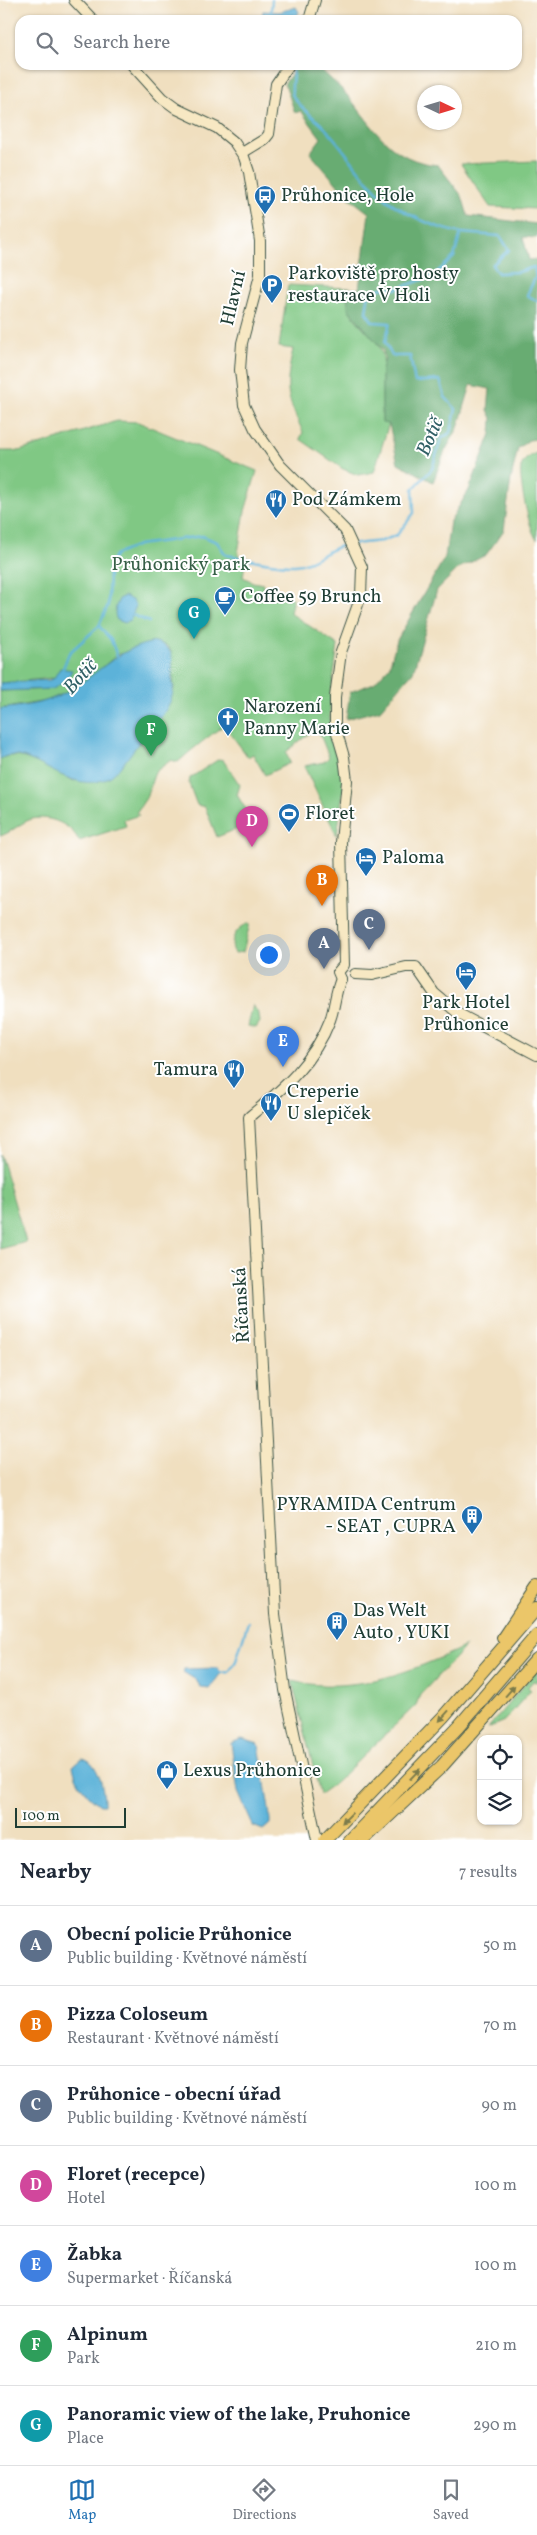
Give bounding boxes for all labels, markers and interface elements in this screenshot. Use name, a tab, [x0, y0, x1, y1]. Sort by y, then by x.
search box	[15, 15, 522, 70]
icon: search	[33, 29, 61, 57]
text: Search here	[73, 30, 170, 56]
north arrow	[417, 85, 462, 130]
place label: Průhonice, Hole	[281, 183, 414, 209]
bus stop icon: Průhonice, Hole	[253, 184, 277, 215]
place label: Parkoviště pro hosty restaurace V Holi	[288, 261, 459, 309]
street label: Hlavní	[215, 268, 253, 328]
parking icon: Parkoviště pro hosty restaurace V Holi	[260, 273, 284, 304]
water label: Botič	[410, 412, 452, 461]
place label: Pod Zámkem	[292, 487, 402, 513]
restaurant icon: Pod Zámkem	[264, 488, 288, 519]
park label: Průhonický park	[112, 552, 250, 578]
place label: Coffee 59 Brunch	[241, 584, 382, 610]
cafe icon: Coffee 59 Brunch	[213, 585, 237, 616]
pin: G	[178, 598, 210, 639]
water label: Botič	[57, 652, 106, 701]
place label: Narození Panny Marie	[244, 694, 350, 742]
church icon: Narození Panny Marie	[216, 706, 240, 737]
pin: F	[135, 715, 167, 756]
place label: Floret	[305, 801, 355, 827]
sports icon: Floret	[277, 802, 301, 833]
pin: D	[236, 806, 268, 847]
place label: Paloma	[382, 845, 445, 871]
hotel icon: Paloma	[354, 846, 378, 877]
pin: B	[306, 865, 338, 906]
pin: C	[353, 909, 385, 950]
pin: A	[308, 928, 340, 969]
your location	[256, 942, 282, 968]
hotel icon: Park Hotel Průhonice	[454, 960, 478, 991]
place label: Park Hotel Průhonice	[422, 990, 510, 1038]
pin: E	[267, 1026, 299, 1067]
place label: Tamura	[154, 1057, 218, 1083]
restaurant icon: Tamura	[222, 1058, 246, 1089]
place label: Creperie U slepiček	[287, 1079, 371, 1127]
restaurant icon: Creperie U slepiček	[259, 1091, 283, 1122]
street label: Říčanská	[227, 1266, 257, 1344]
place label: PYRAMIDA Centrum - SEAT , CUPRA	[277, 1492, 456, 1540]
building icon: PYRAMIDA Centrum - SEAT , CUPRA	[460, 1504, 484, 1535]
place label: Das Welt Auto , YUKI	[353, 1598, 450, 1646]
building icon: Das Welt Auto , YUKI	[325, 1610, 349, 1641]
one-way arrow	[504, 1684, 515, 1697]
one-way arrow	[438, 1709, 450, 1721]
map controls	[477, 1735, 522, 1825]
button: locate	[477, 1735, 522, 1780]
place label: Lexus Průhonice	[183, 1758, 321, 1784]
shop icon: Lexus Průhonice	[155, 1759, 179, 1790]
one-way arrow	[409, 1768, 421, 1780]
button: layers	[477, 1780, 522, 1825]
scale bar	[15, 1805, 126, 1828]
text: 100 m	[22, 1807, 60, 1826]
one-way arrow	[341, 1812, 353, 1824]
text: Nearby	[20, 1858, 91, 1887]
text: 7 results	[459, 1862, 517, 1884]
text: Obecní policie Průhonice	[67, 1922, 292, 1948]
text: A	[30, 1935, 42, 1957]
text: 50 m	[483, 1935, 517, 1957]
text: Public building · Květnové náměstí	[67, 1948, 307, 1970]
text: Pizza Coloseum	[67, 2002, 208, 2028]
text: B	[31, 2015, 41, 2037]
text: 70 m	[483, 2015, 517, 2037]
text: Restaurant · Květnové náměstí	[67, 2028, 279, 2050]
text: Průhonice - obecní úřad	[67, 2082, 281, 2108]
text: C	[31, 2095, 41, 2117]
text: 90 m	[481, 2095, 517, 2117]
text: Public building · Květnové náměstí	[67, 2108, 307, 2130]
text: Floret (recepce)	[67, 2162, 205, 2188]
text: D	[30, 2175, 42, 2197]
text: 100 m	[474, 2175, 517, 2197]
text: Hotel	[67, 2188, 105, 2210]
text: Žabka	[67, 2242, 122, 2268]
text: E	[31, 2255, 41, 2277]
text: 100 m	[474, 2255, 517, 2277]
text: Supermarket · Říčanská	[67, 2268, 232, 2290]
text: Alpinum	[67, 2322, 148, 2348]
text: F	[31, 2335, 41, 2357]
text: 210 m	[475, 2335, 517, 2357]
text: Park	[67, 2348, 100, 2370]
text: Panoramic view of the lake, Pruhonice	[67, 2402, 411, 2428]
text: G	[30, 2415, 42, 2437]
text: 290 m	[473, 2415, 517, 2437]
text: Place	[67, 2428, 104, 2450]
tab: Map	[68, 2476, 96, 2525]
tab: Directions	[232, 2476, 297, 2525]
tab: Saved	[433, 2476, 469, 2525]

